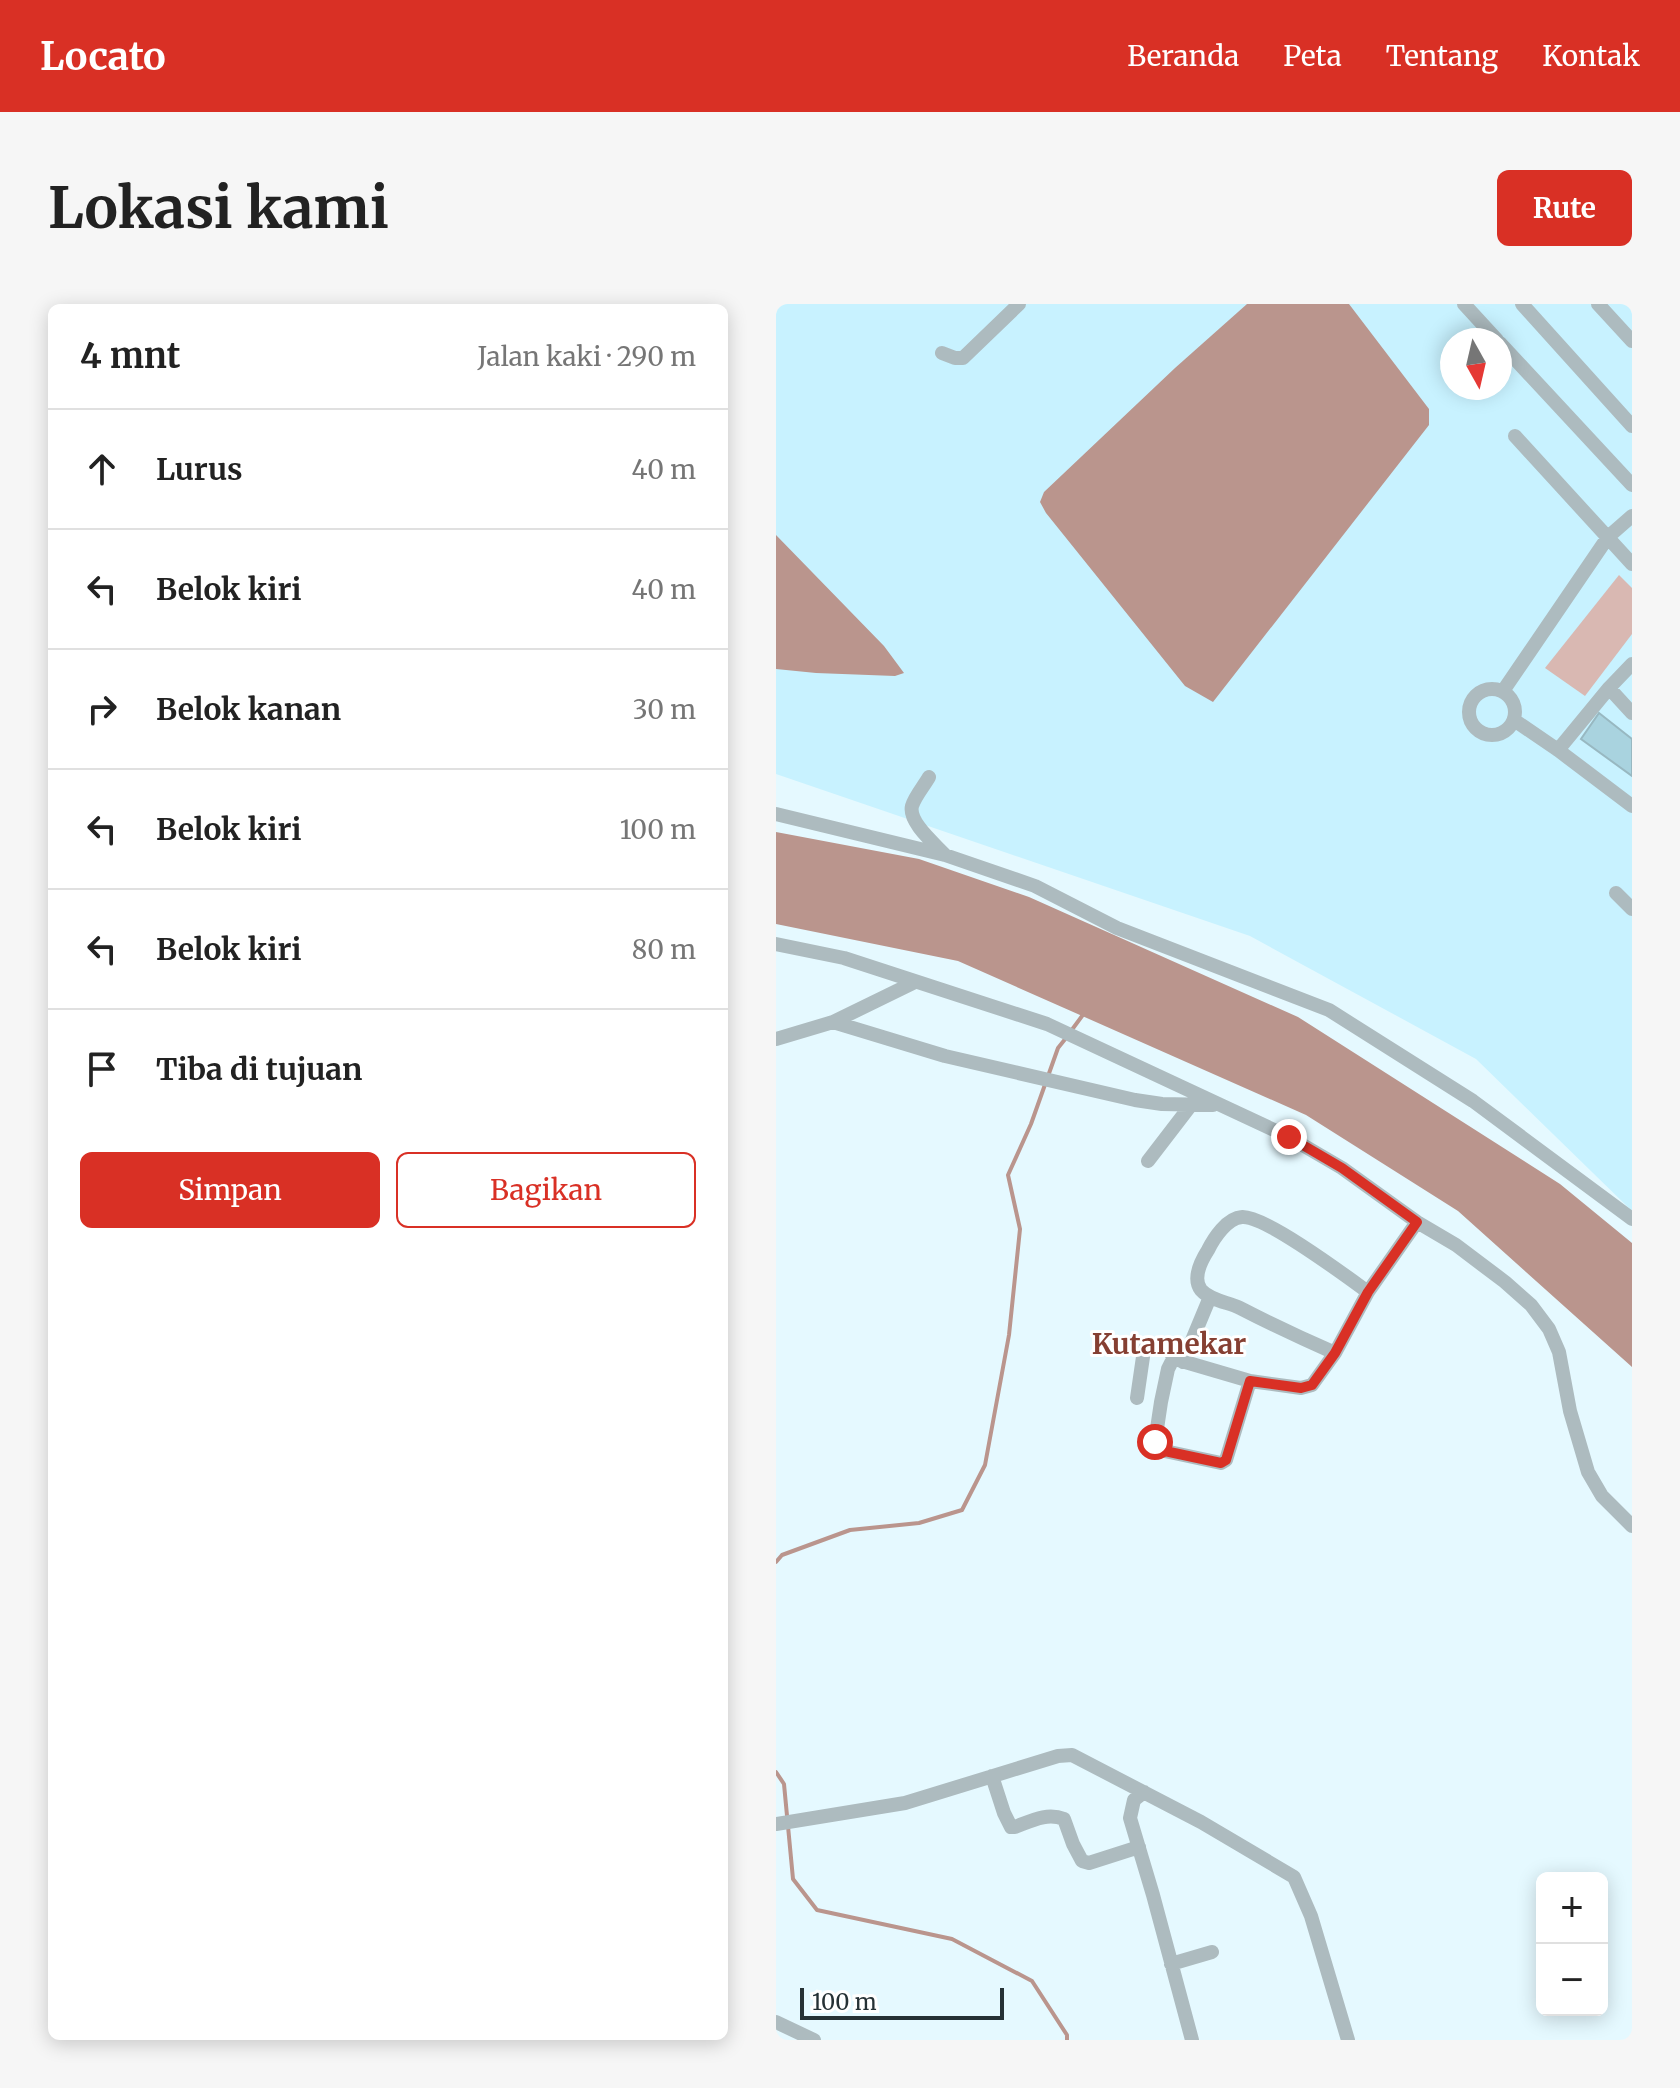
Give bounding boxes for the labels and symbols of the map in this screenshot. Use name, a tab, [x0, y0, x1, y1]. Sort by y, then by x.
north arrow	[1440, 328, 1512, 400]
route end	[1271, 1119, 1307, 1155]
district label: Kutamekar	[1092, 1326, 1246, 1362]
route start	[1137, 1424, 1173, 1460]
scale bar	[800, 1984, 1004, 2020]

